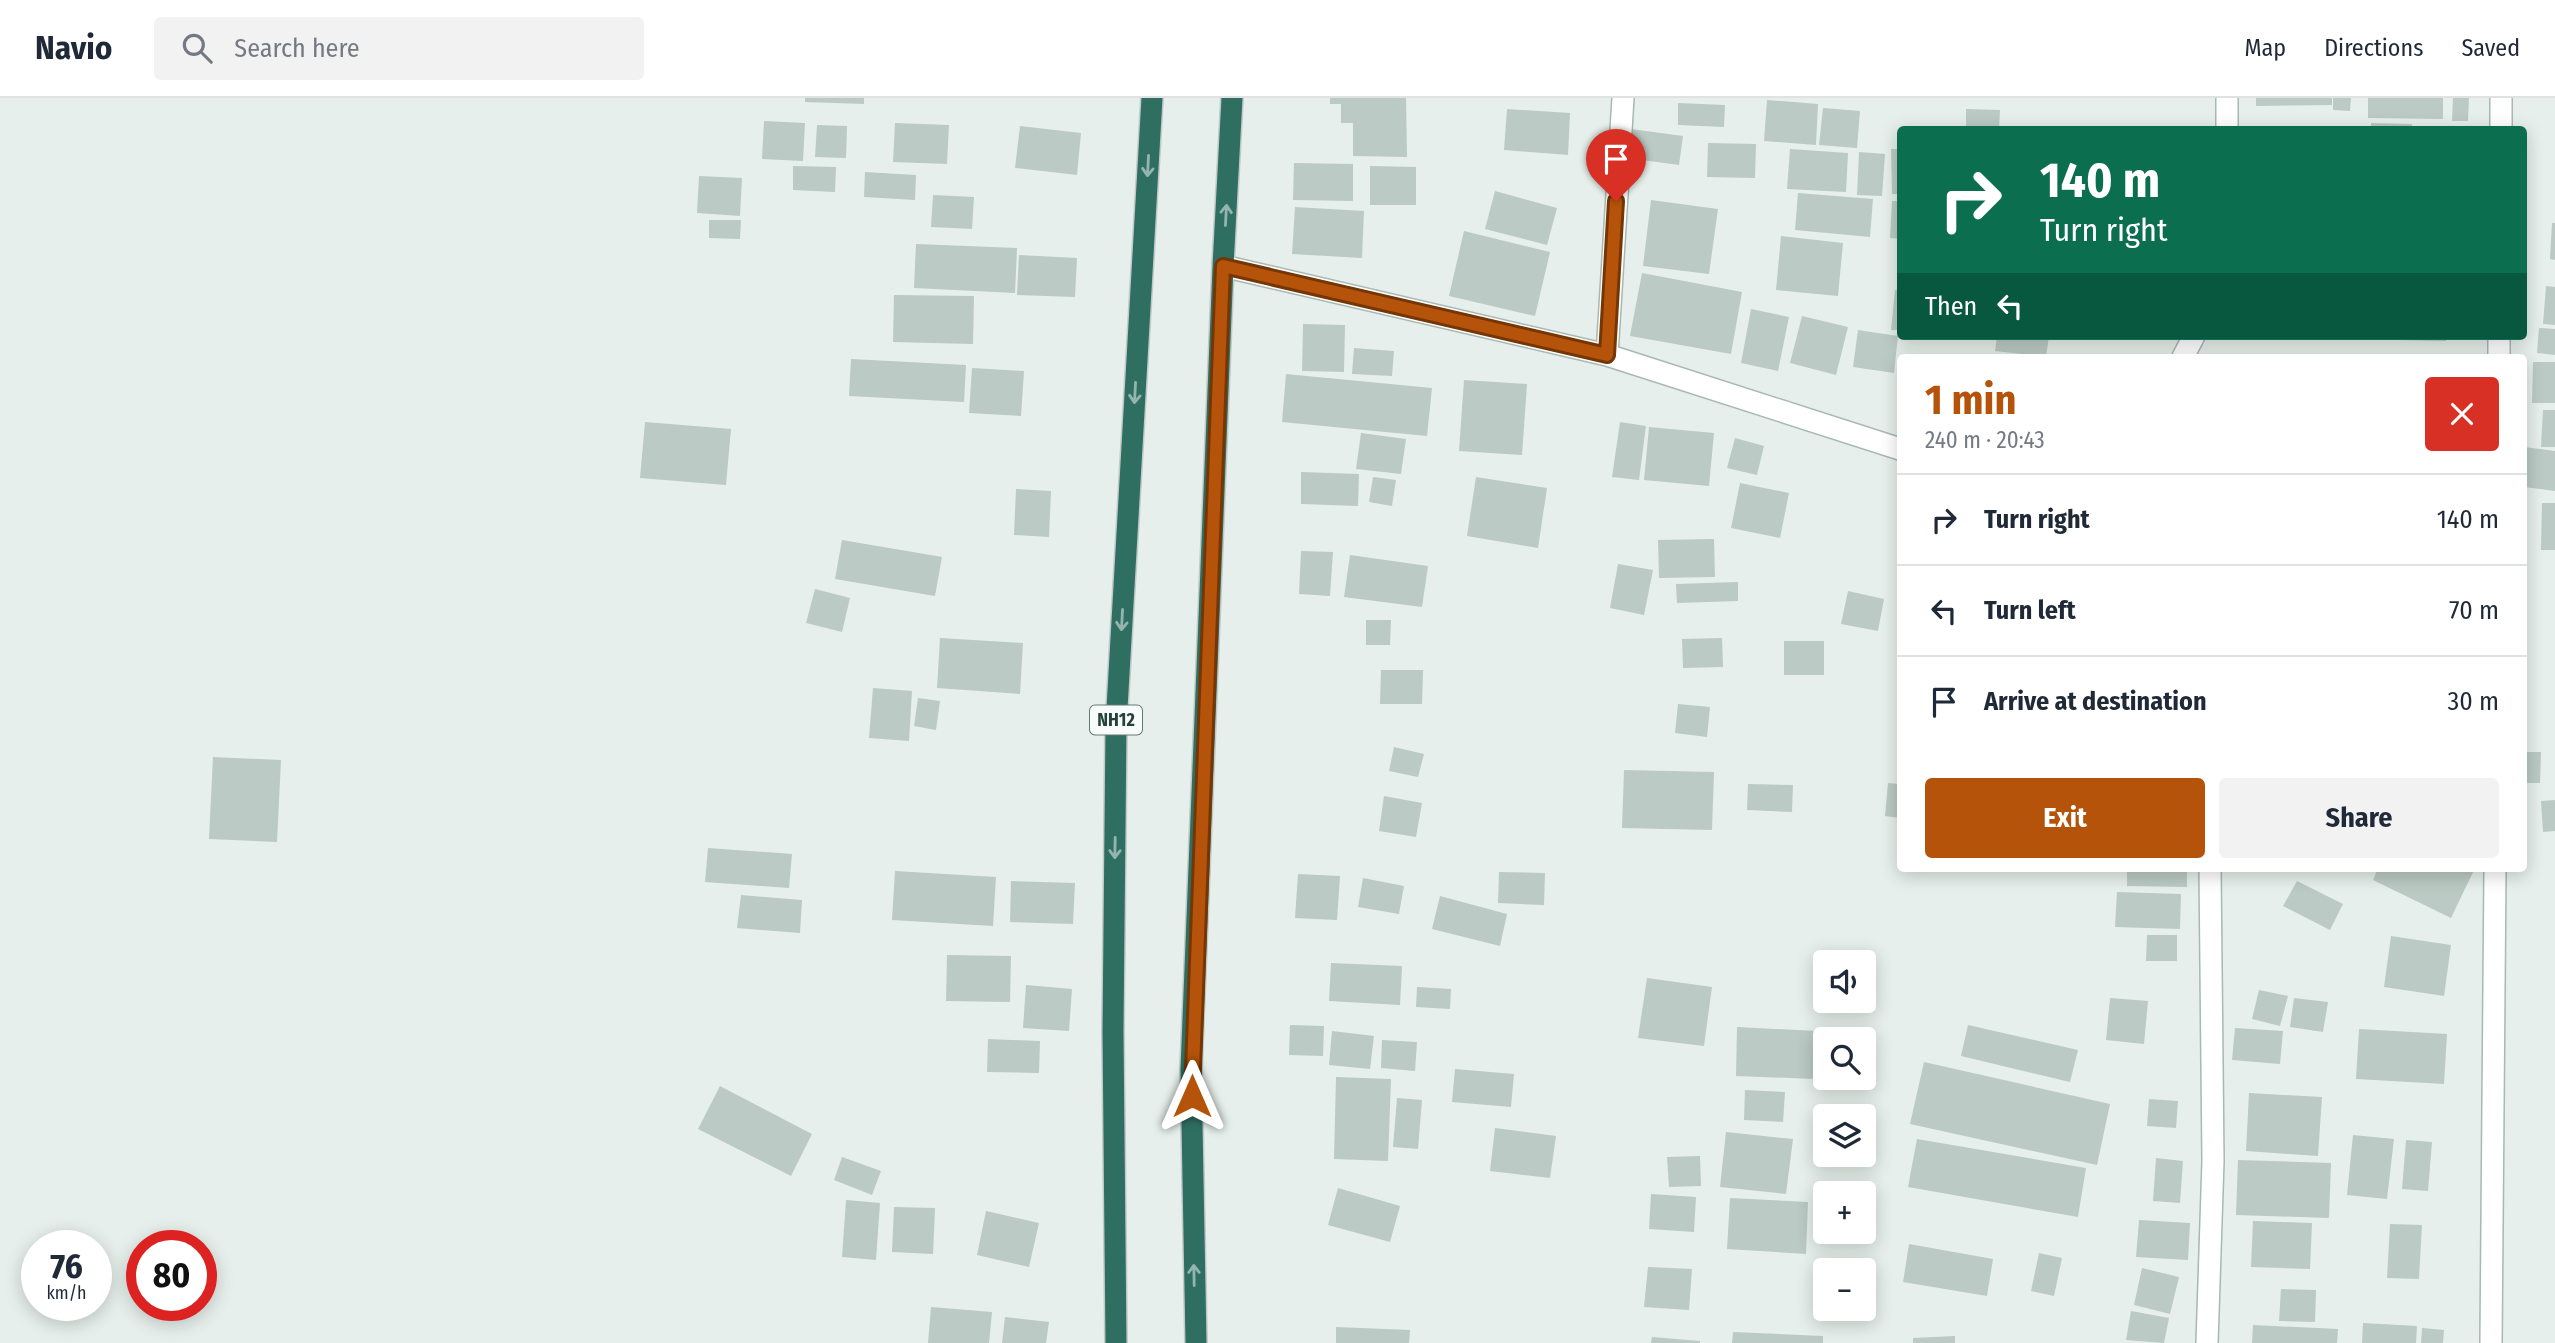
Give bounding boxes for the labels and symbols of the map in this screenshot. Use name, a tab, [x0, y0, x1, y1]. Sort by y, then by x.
pin	[1586, 129, 1646, 201]
one-way arrow	[1142, 154, 1155, 177]
one-way arrow	[1219, 204, 1232, 227]
one-way arrow	[1129, 381, 1142, 404]
one-way arrow	[1115, 609, 1128, 631]
road number: NH12	[1090, 706, 1142, 734]
one-way arrow	[1108, 836, 1122, 859]
position arrow	[1155, 1059, 1229, 1133]
speed limit sign: 80	[126, 1230, 217, 1321]
one-way arrow	[1188, 1264, 1201, 1287]

